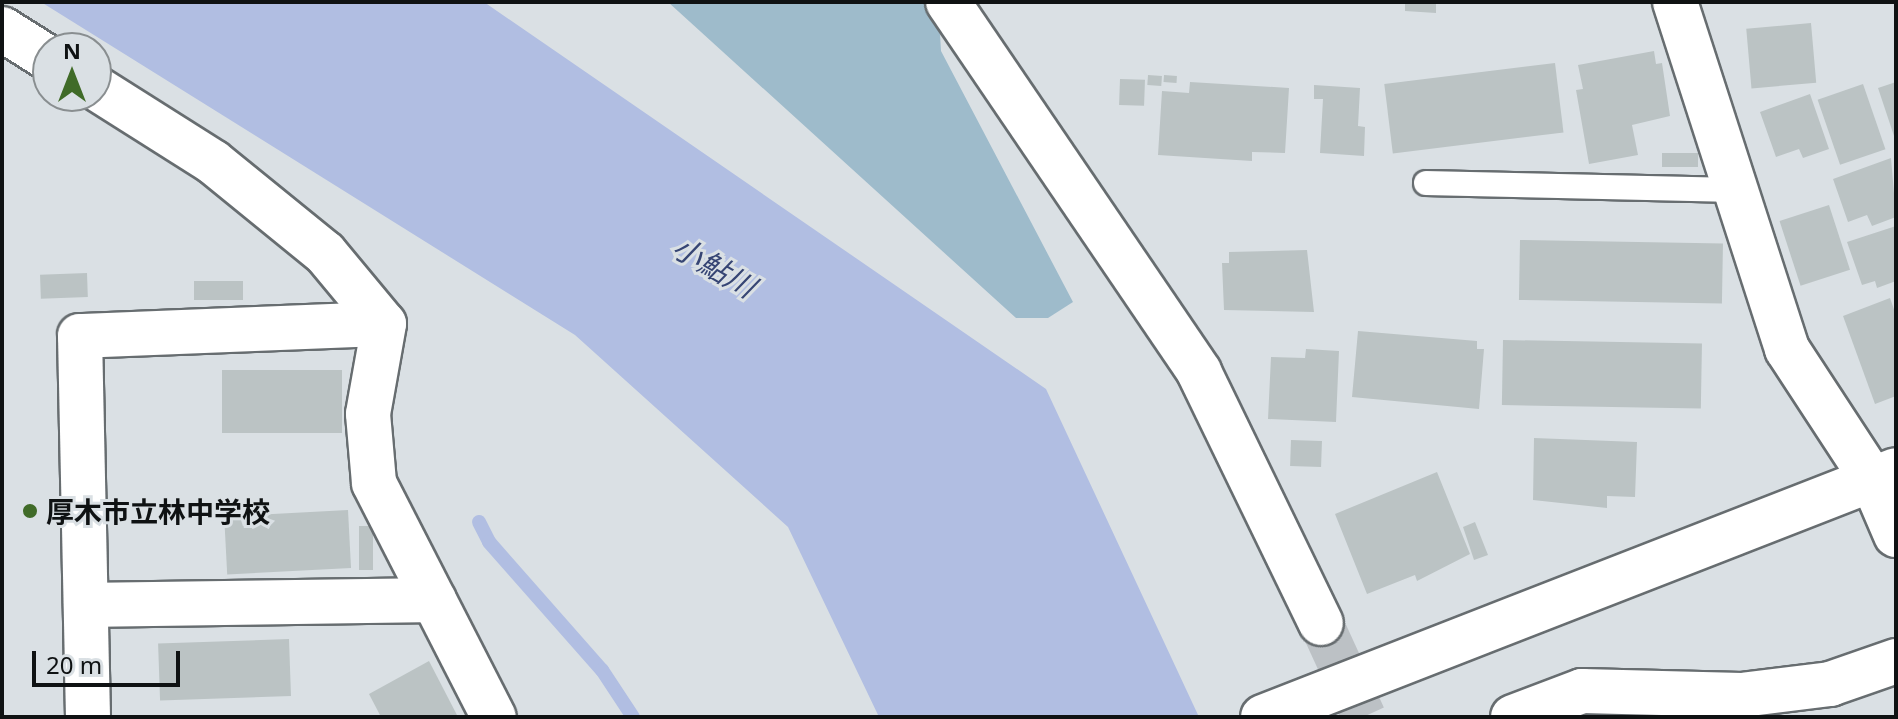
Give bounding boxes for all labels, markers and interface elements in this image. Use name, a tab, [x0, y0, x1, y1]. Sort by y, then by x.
north arrow	[32, 32, 112, 112]
text: N	[63, 35, 81, 65]
water label: 小鮎川	[666, 229, 762, 305]
place label: 厚木市立林中学校	[46, 494, 270, 528]
marker: 厚木市立林中学校	[21, 502, 39, 520]
scale bar	[36, 635, 184, 685]
text: 20 m	[46, 648, 102, 681]

